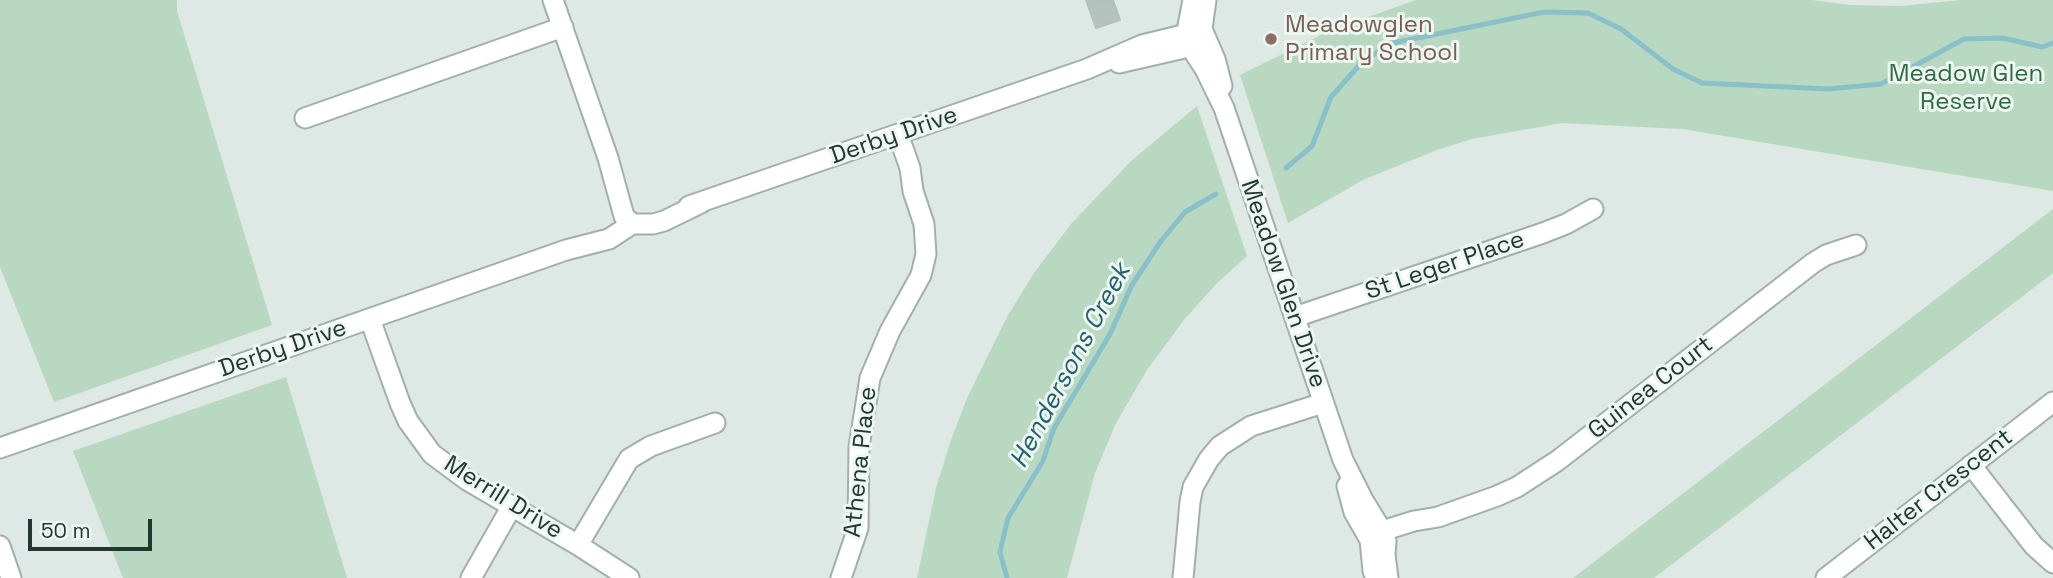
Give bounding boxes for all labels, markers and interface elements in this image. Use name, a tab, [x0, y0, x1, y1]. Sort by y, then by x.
place label: Meadowglen Primary School	[1285, 11, 1458, 67]
marker: Meadowglen Primary School	[1263, 31, 1279, 47]
park label: Meadow Glen Reserve	[1889, 60, 2043, 116]
street label: Derby Drive	[826, 101, 962, 171]
street label: Meadow Glen Drive	[1234, 176, 1332, 392]
street label: St Leger Place	[1362, 225, 1528, 307]
water label: Hendersons Creek	[1004, 258, 1138, 474]
street label: Derby Drive	[215, 314, 351, 384]
street label: Guinea Court	[1583, 330, 1719, 446]
street label: Athena Place	[839, 385, 883, 539]
street label: Halter Crescent	[1859, 423, 2019, 557]
street label: Merrill Drive	[438, 450, 568, 546]
scale bar	[32, 504, 156, 548]
text: 50 m	[41, 517, 91, 544]

